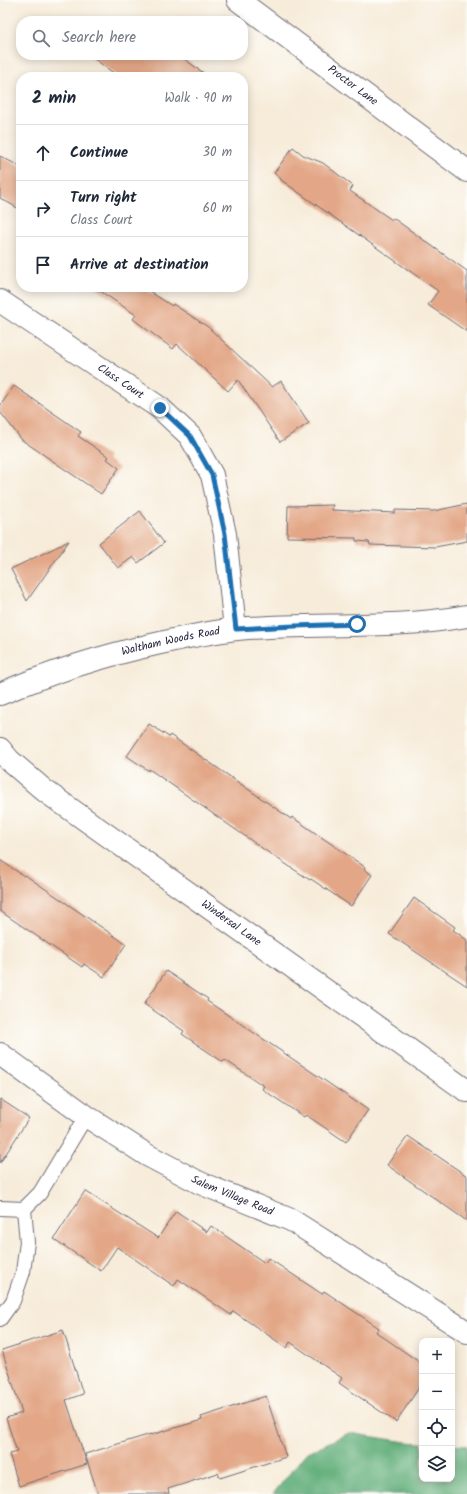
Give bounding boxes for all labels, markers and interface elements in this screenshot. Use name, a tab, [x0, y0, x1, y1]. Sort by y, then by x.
search box	[16, 16, 248, 60]
text: Search here	[62, 26, 136, 50]
icon: search	[30, 27, 52, 49]
street label: Proctor Lane	[324, 61, 382, 110]
text: 2 min	[32, 85, 76, 112]
text: Walk · 90 m	[165, 88, 232, 109]
text: Continue	[70, 141, 128, 165]
icon: ahead	[32, 142, 54, 164]
text: 30 m	[203, 142, 232, 163]
text: Turn right	[70, 186, 137, 210]
icon: right	[32, 198, 54, 220]
text: 60 m	[203, 198, 232, 219]
text: Class Court	[70, 210, 133, 231]
text: Arrive at destination	[70, 253, 209, 277]
icon: arrive	[32, 254, 54, 276]
street label: Class Court	[93, 359, 148, 404]
route end	[151, 399, 169, 417]
route start	[348, 615, 366, 633]
street label: Waltham Woods Road	[119, 622, 222, 661]
street label: Windersal Lane	[197, 896, 265, 951]
street label: Salem Village Road	[188, 1171, 277, 1221]
map controls	[419, 1338, 455, 1482]
button: +	[419, 1338, 455, 1374]
button: −	[419, 1374, 455, 1410]
button: locate	[419, 1410, 455, 1446]
button: layers	[419, 1446, 455, 1482]

